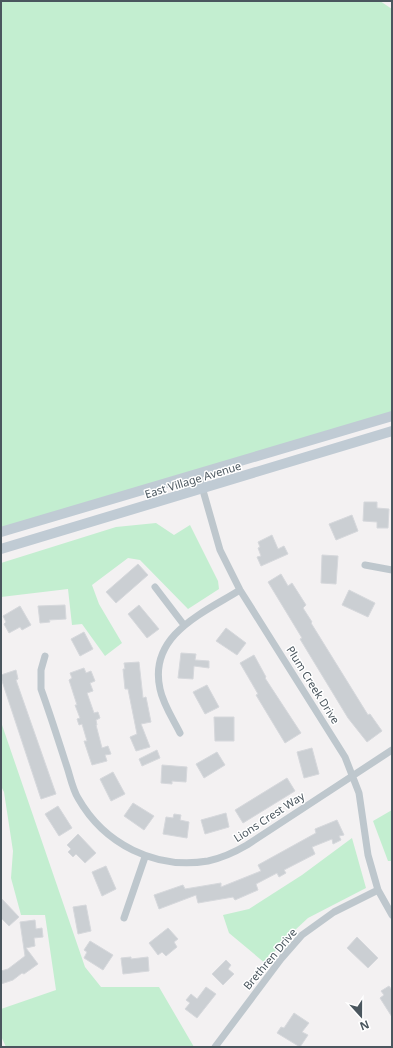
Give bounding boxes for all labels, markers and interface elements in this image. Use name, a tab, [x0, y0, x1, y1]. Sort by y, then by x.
street label: East Village Avenue	[143, 458, 243, 501]
street label: Plum Creek Drive	[283, 643, 343, 726]
street label: Lions Crest Way	[230, 788, 307, 845]
street label: Brethren Drive	[239, 925, 300, 993]
north arrow	[341, 996, 381, 1036]
text: N	[358, 1017, 372, 1034]

